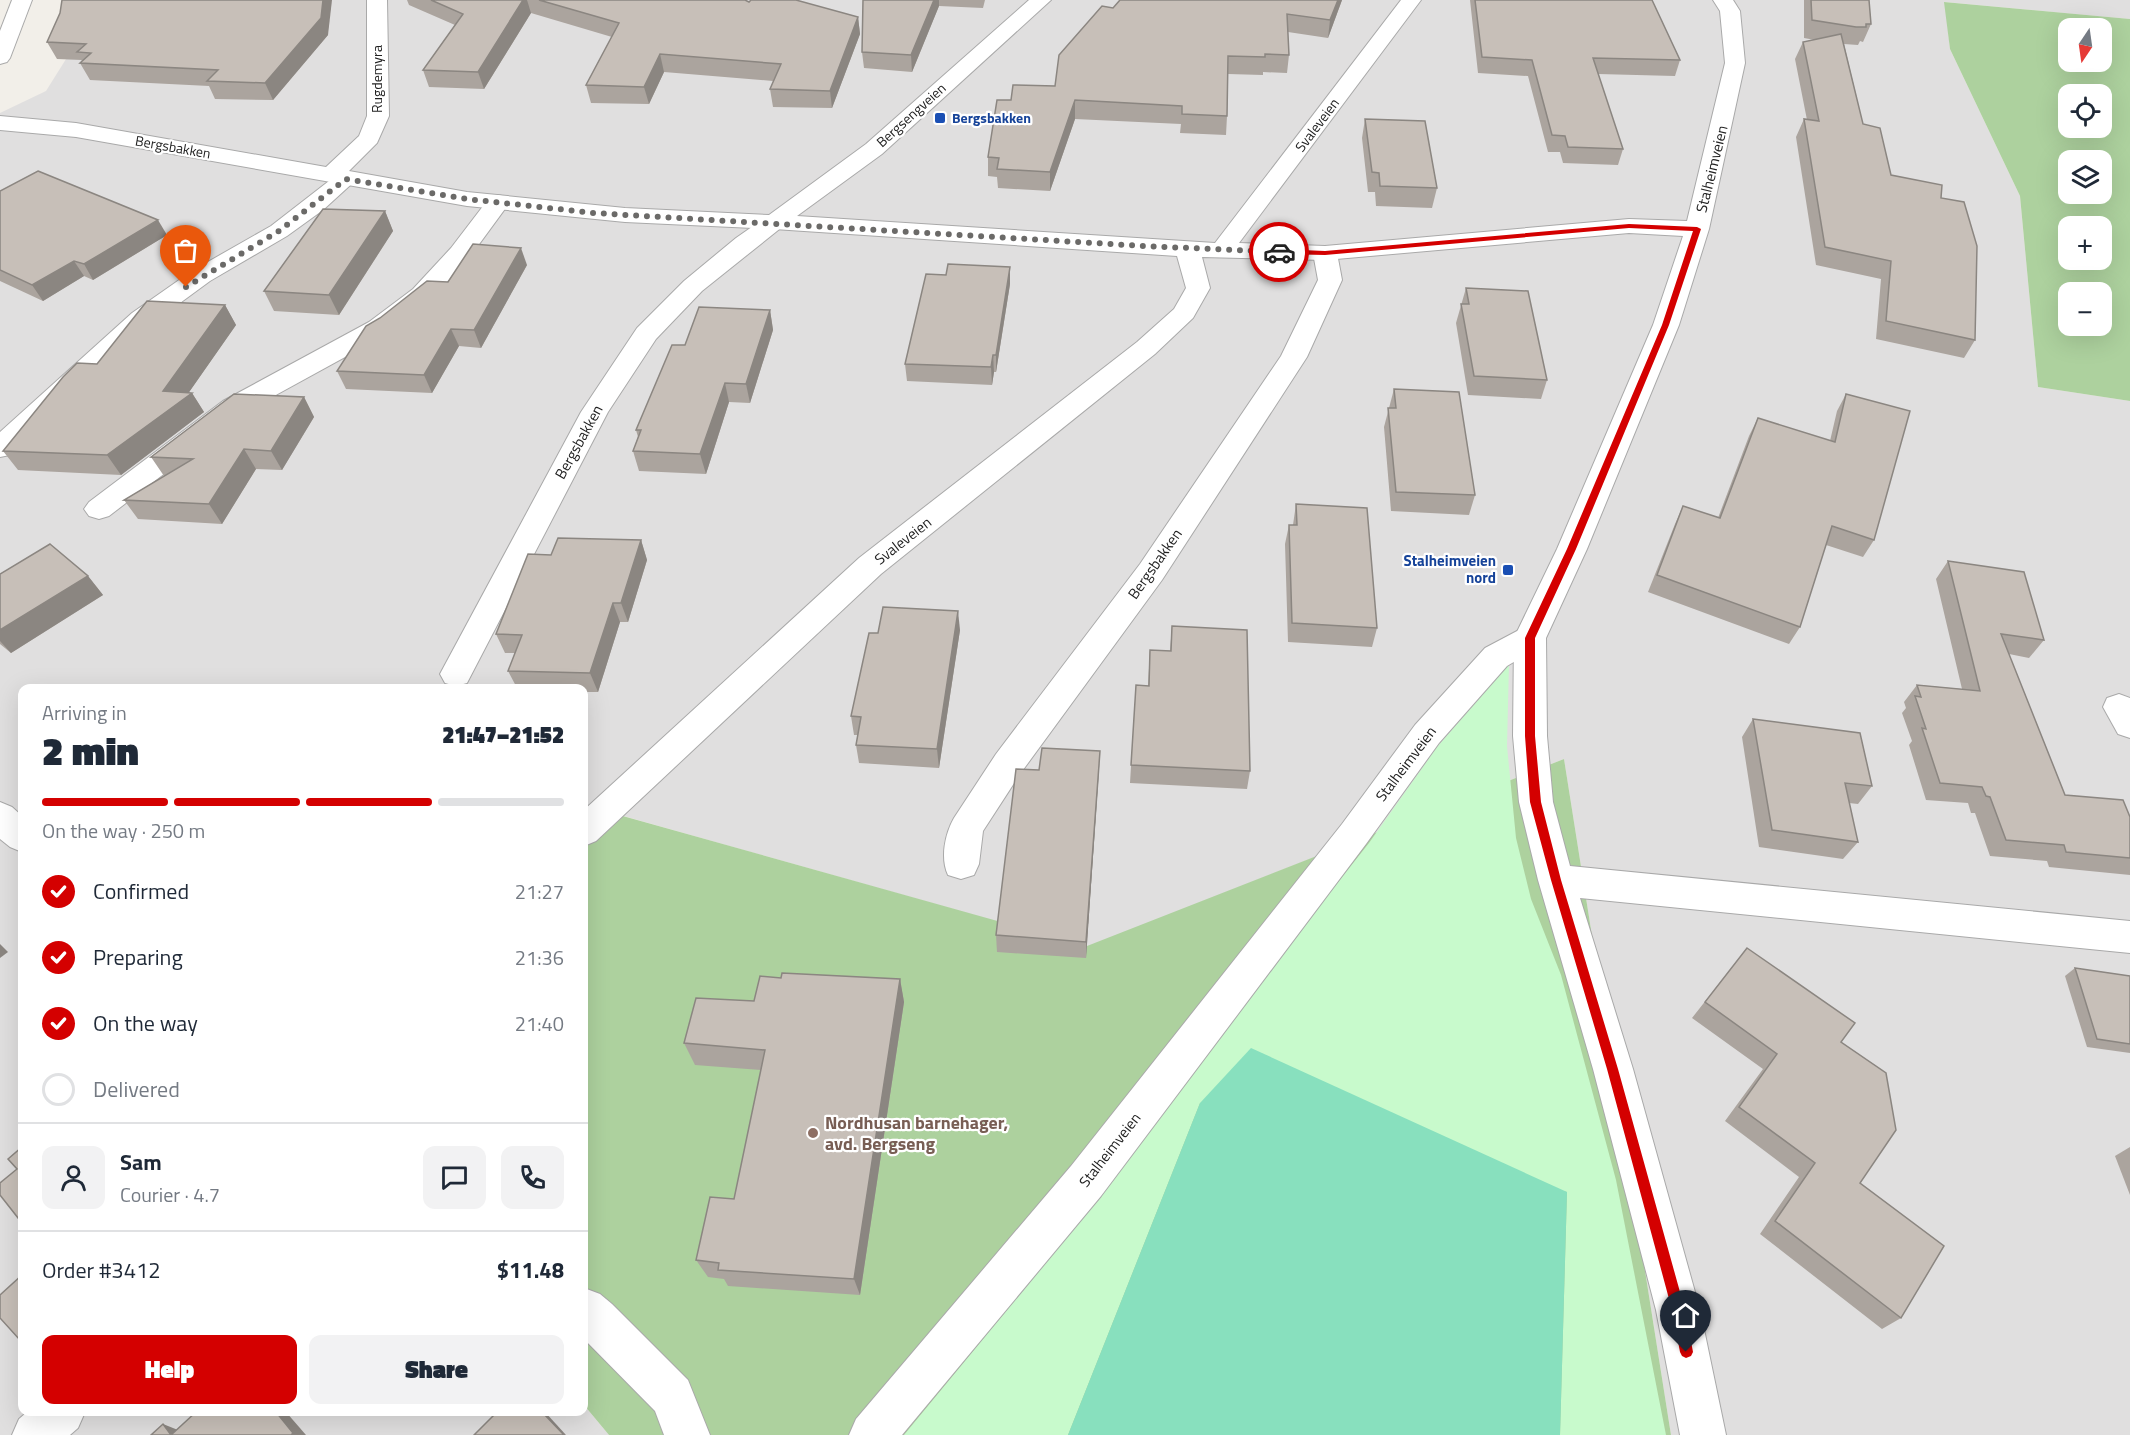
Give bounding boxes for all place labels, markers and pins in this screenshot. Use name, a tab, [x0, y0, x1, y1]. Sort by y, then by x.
place label: Bergsbakken	[952, 107, 1031, 128]
marker: Bergsbakken	[933, 111, 947, 125]
pin	[160, 225, 211, 287]
place label: Stalheimveien nord	[1404, 549, 1496, 589]
marker: Stalheimveien nord	[1501, 563, 1515, 577]
place label: Nordhusan barnehager, avd. Bergseng	[825, 1109, 1008, 1157]
marker: Nordhusan barnehager, avd. Bergseng	[806, 1126, 820, 1140]
pin	[1660, 1290, 1711, 1352]

